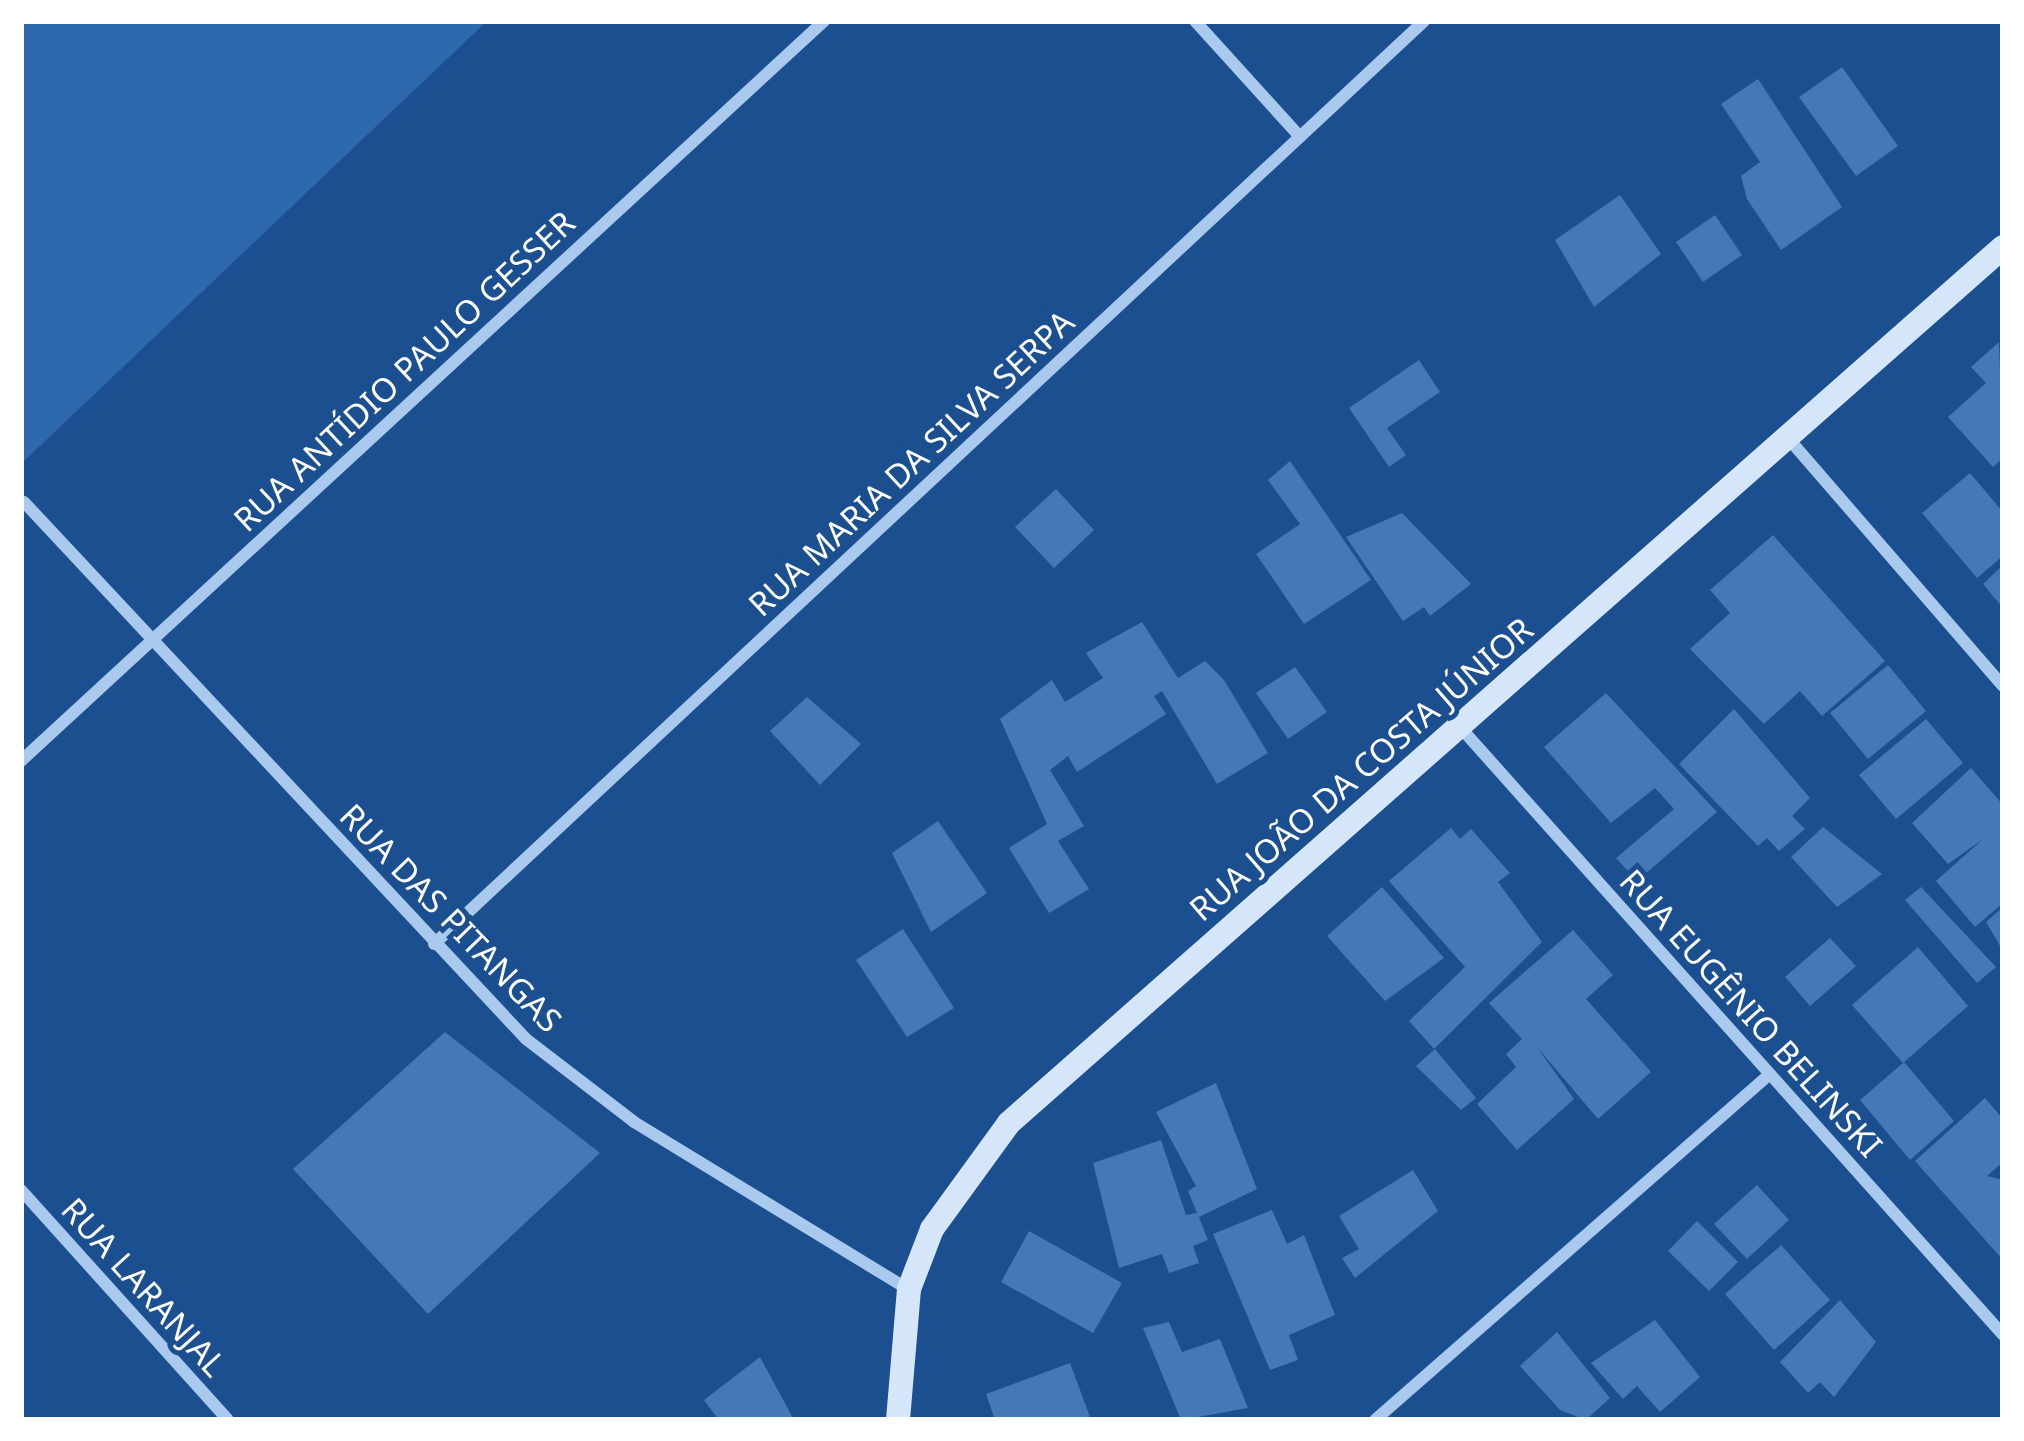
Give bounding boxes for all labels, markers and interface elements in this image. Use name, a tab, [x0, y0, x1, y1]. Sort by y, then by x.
street label: RUA ANTÍDIO PAULO GESSER	[225, 203, 583, 539]
street label: RUA MARIA DA SILVA SERPA	[740, 302, 1082, 624]
street label: RUA JOÃO DA COSTA JÚNIOR	[1181, 609, 1541, 929]
street label: RUA DAS PITANGAS	[332, 796, 570, 1040]
street label: RUA EUGÊNIO BELINSKI	[1612, 861, 1890, 1165]
street label: RUA LARANJAL	[54, 1190, 234, 1384]

